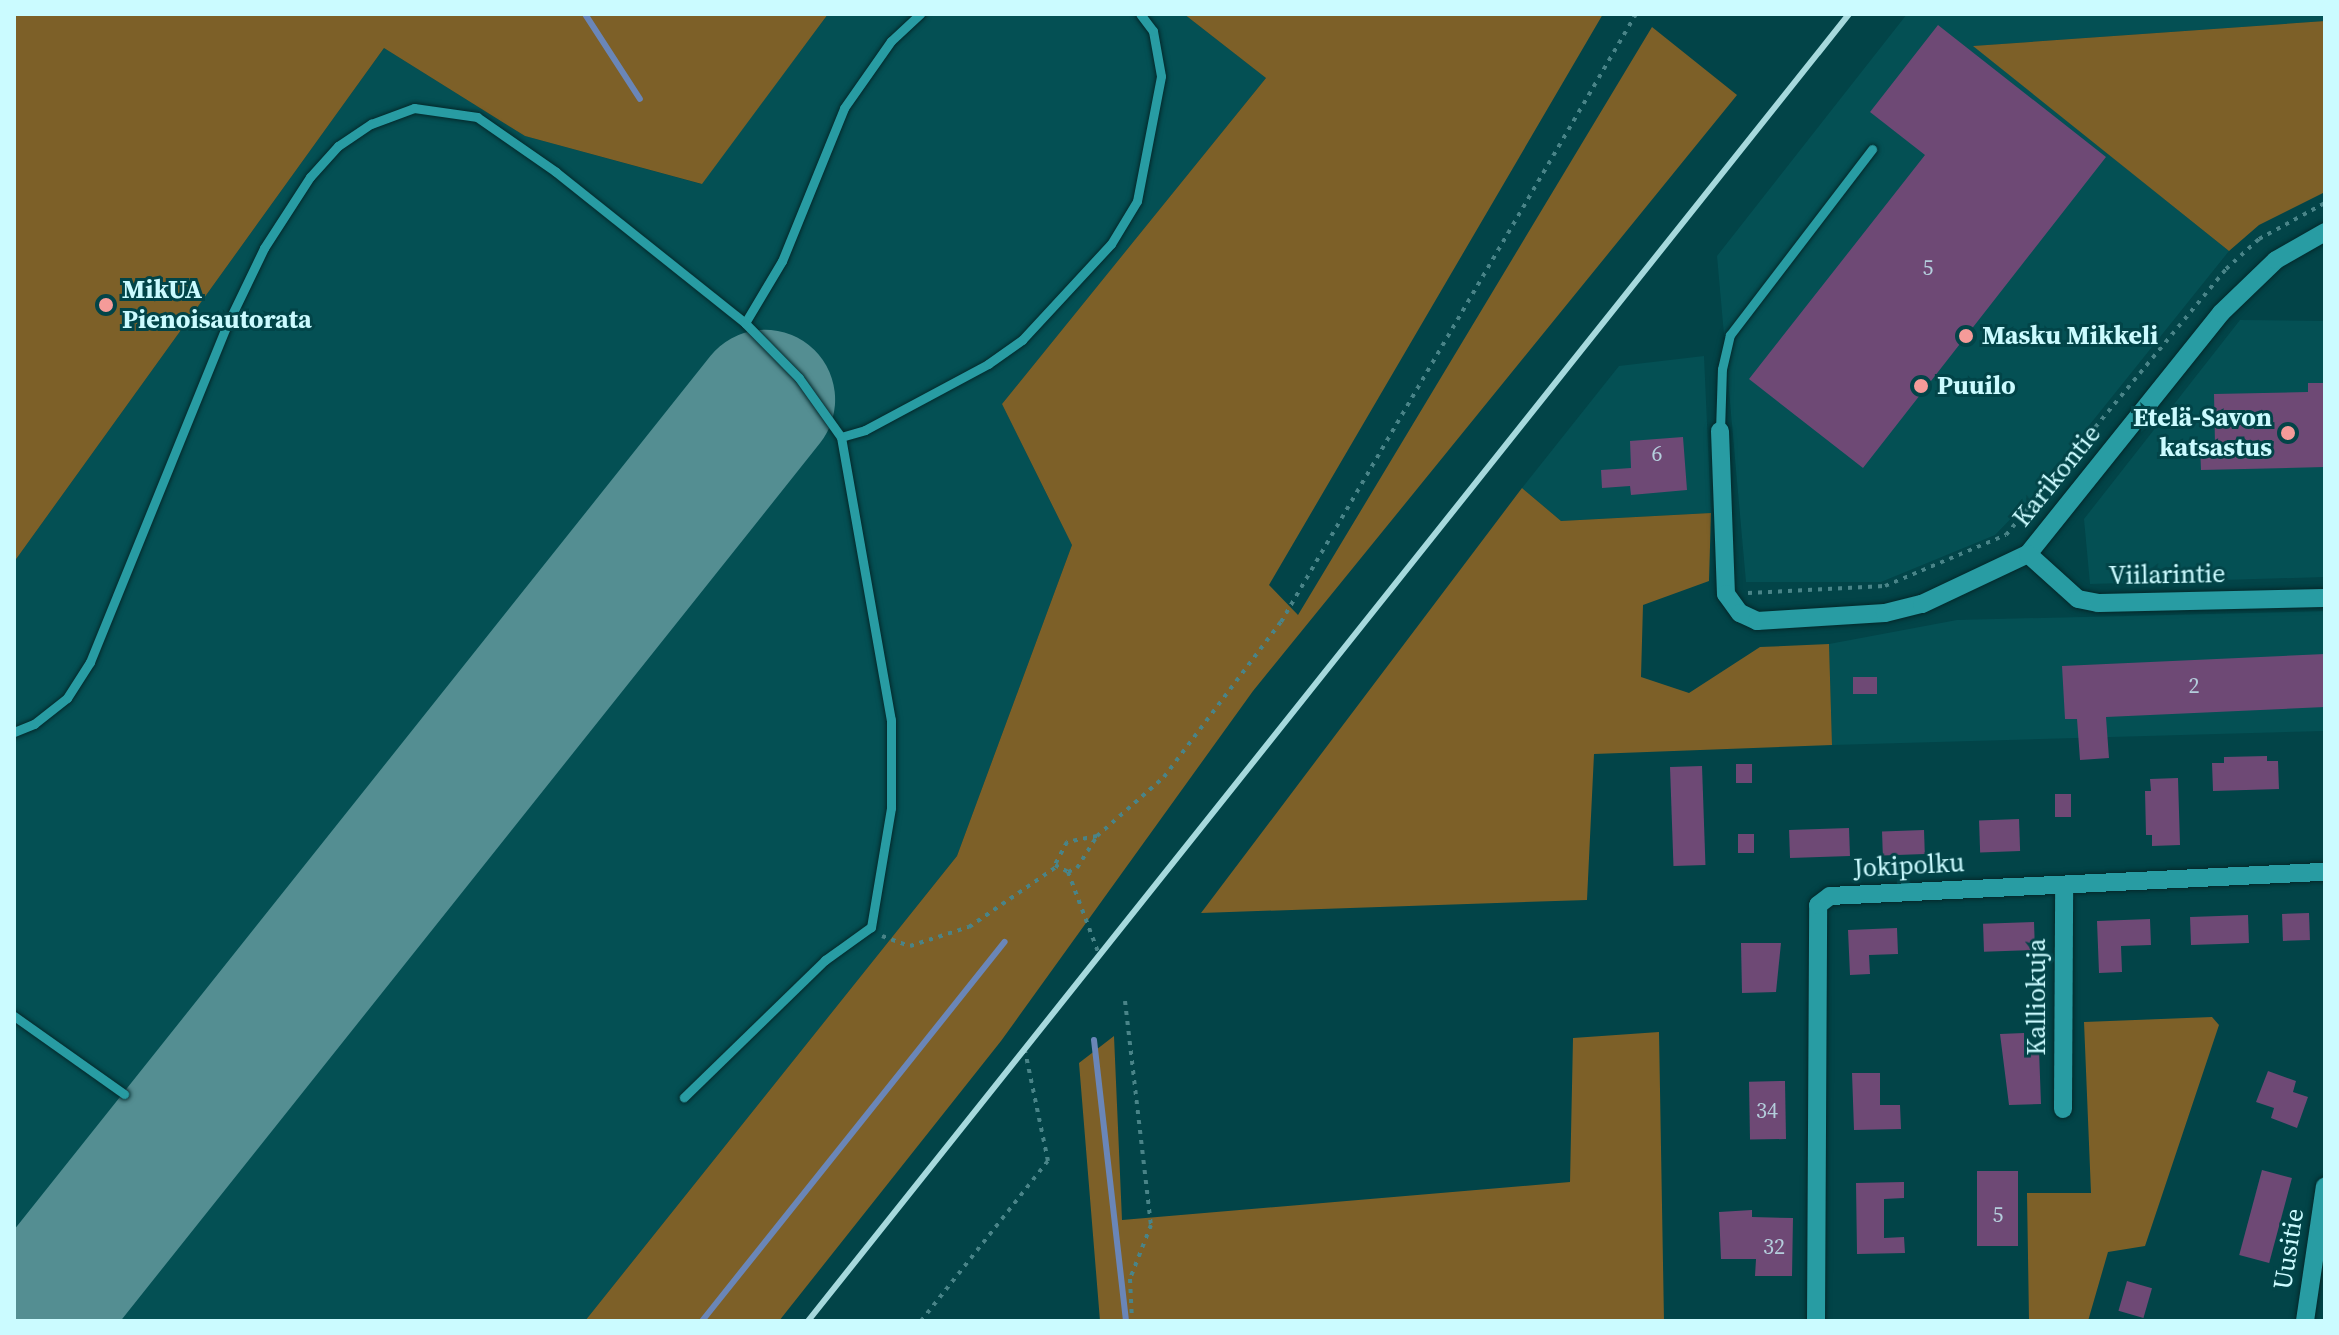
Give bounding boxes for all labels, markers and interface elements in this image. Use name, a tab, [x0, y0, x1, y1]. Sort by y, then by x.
house number: 5	[1923, 255, 1933, 281]
place label: MikUA Pienoisautorata	[122, 274, 312, 336]
marker: MikUA Pienoisautorata	[97, 296, 115, 314]
place label: Masku Mikkeli	[1982, 320, 2158, 352]
marker: Masku Mikkeli	[1957, 327, 1975, 345]
place label: Puuilo	[1937, 370, 2016, 402]
marker: Puuilo	[1912, 377, 1930, 395]
place label: Etelä-Savon katsastus	[2133, 402, 2272, 464]
street label: Karikontie	[2006, 419, 2108, 533]
marker: Etelä-Savon katsastus	[2279, 424, 2297, 442]
house number: 6	[1652, 441, 1662, 467]
street label: Viilarintie	[2108, 558, 2226, 592]
house number: 2	[2189, 673, 2199, 699]
street label: Jokipolku	[1853, 848, 1965, 884]
street label: Kalliokuja	[2021, 938, 2053, 1056]
house number: 34	[1756, 1098, 1778, 1124]
house number: 5	[1993, 1202, 2003, 1228]
street label: Uusitie	[2267, 1206, 2311, 1292]
house number: 32	[1763, 1234, 1785, 1260]

